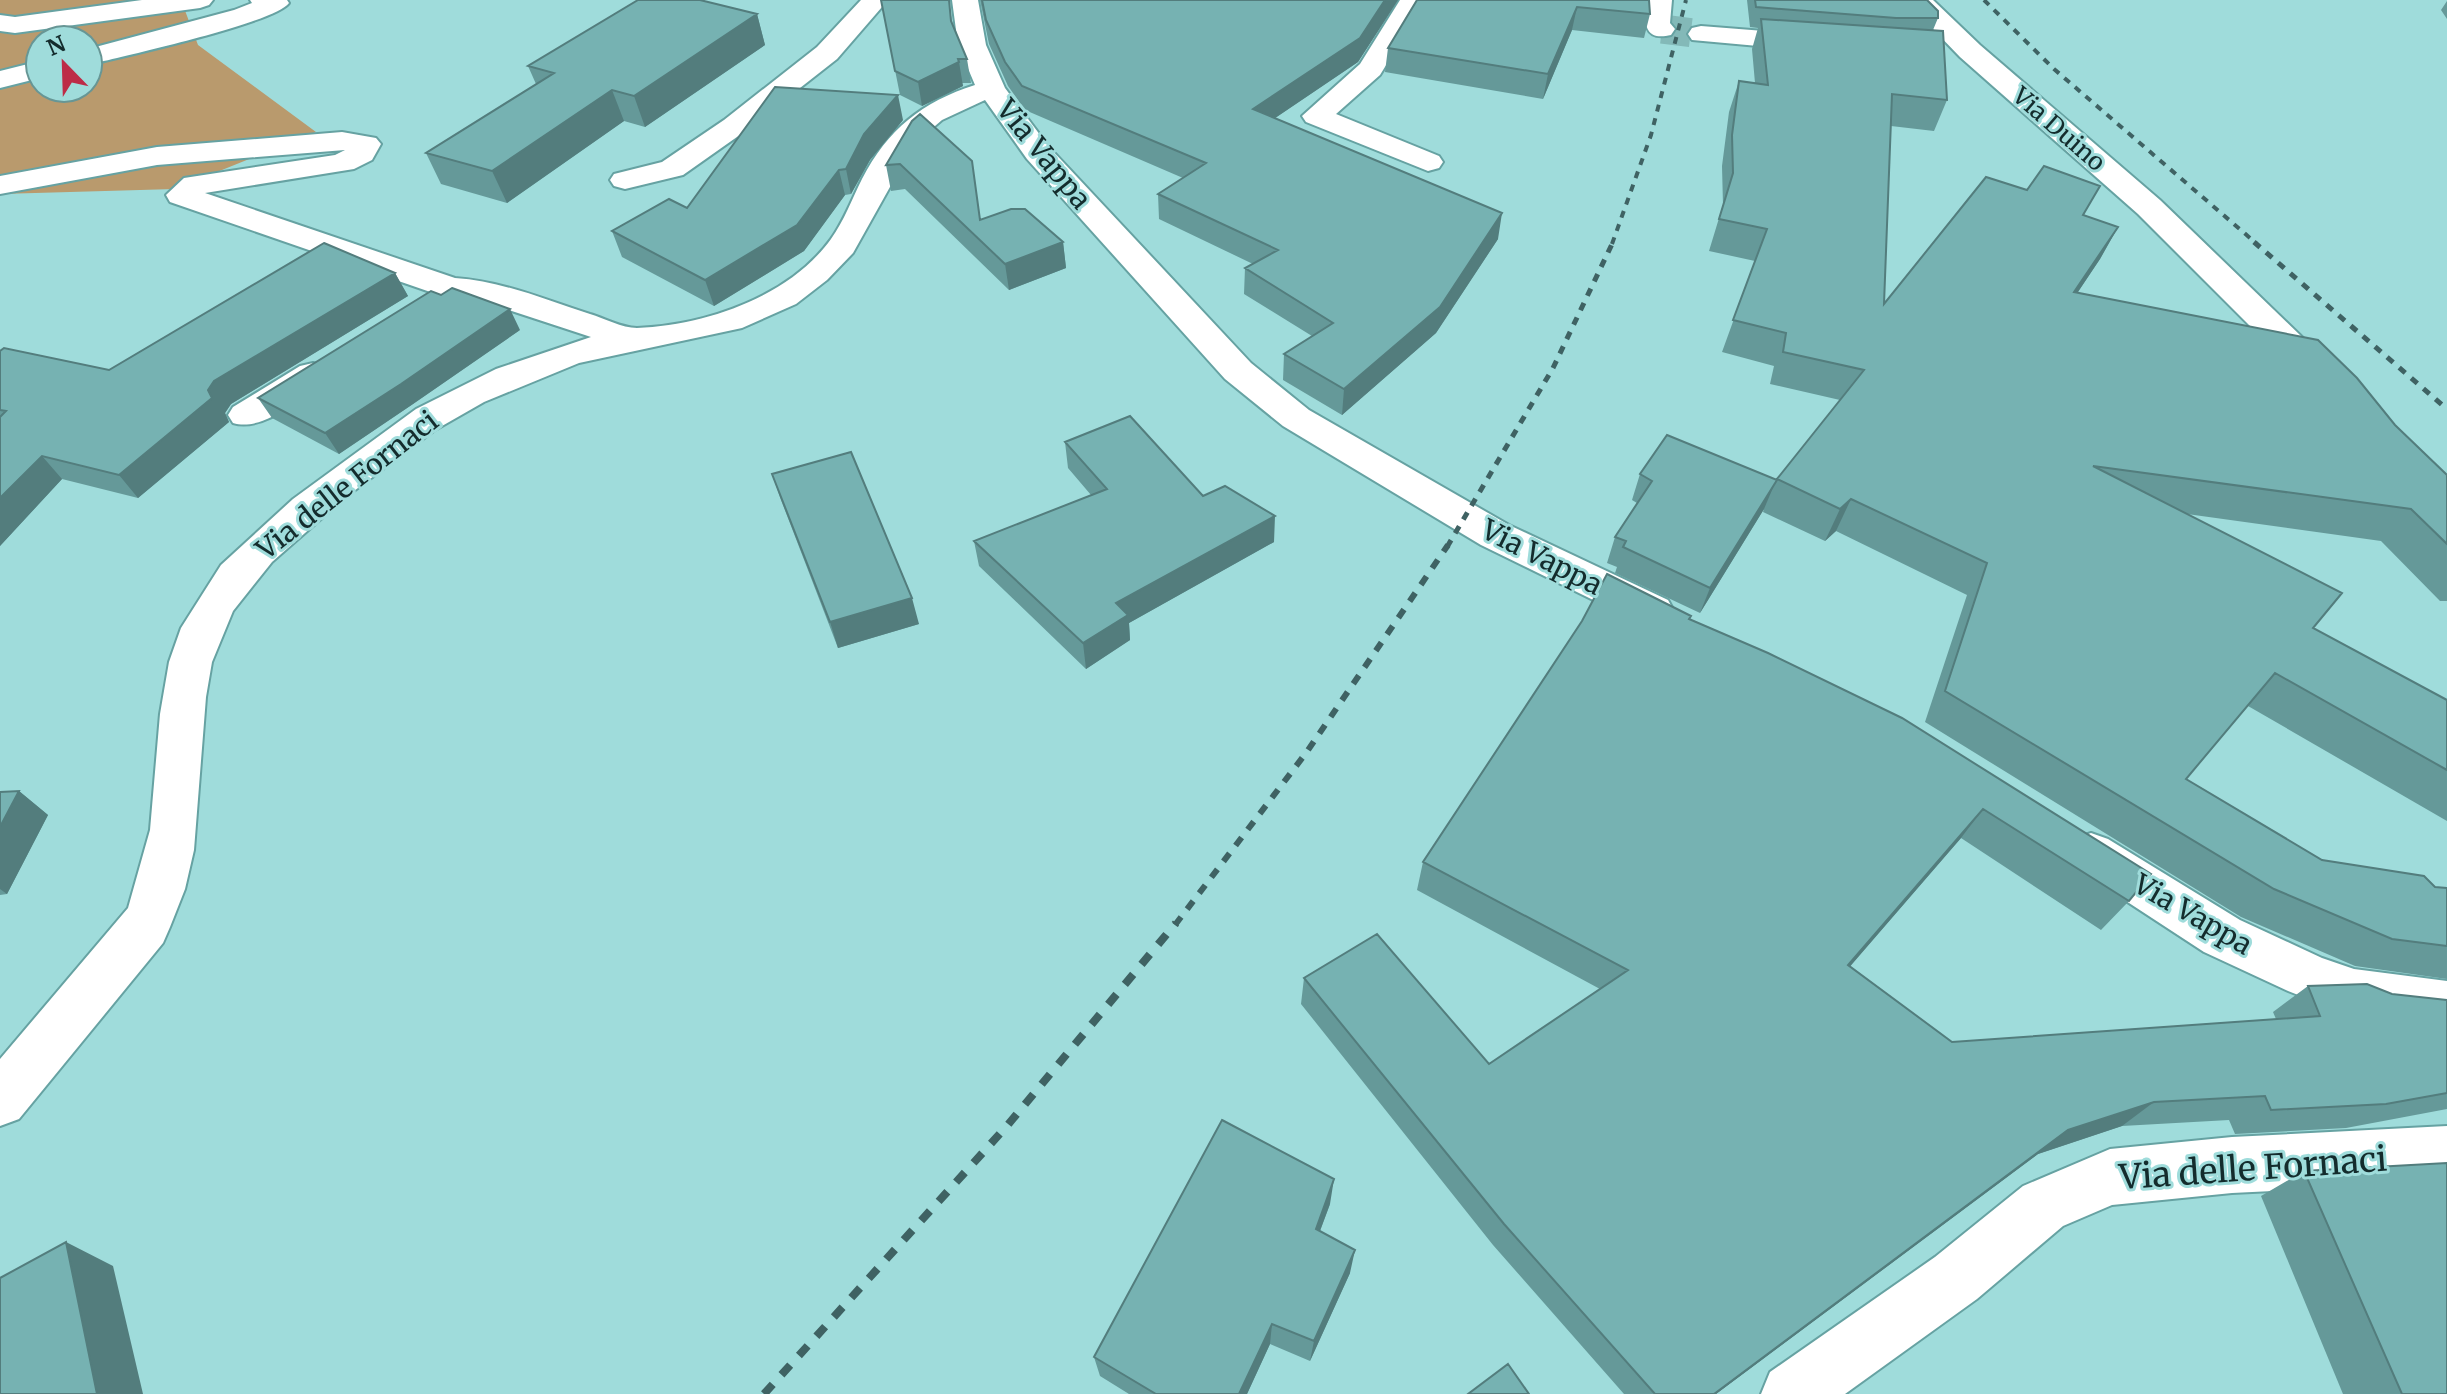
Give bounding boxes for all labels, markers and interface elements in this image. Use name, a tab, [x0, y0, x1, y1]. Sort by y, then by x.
north arrow	[24, 24, 104, 104]
text: N	[43, 29, 70, 62]
street label: Via Duino	[2005, 80, 2112, 178]
street label: Via Vappa	[988, 91, 1099, 216]
street label: Via delle Fornaci	[248, 403, 445, 568]
street label: Via Vappa	[1475, 511, 1608, 603]
street label: Via Vappa	[2126, 865, 2259, 962]
street label: Via delle Fornaci	[2117, 1138, 2388, 1198]

